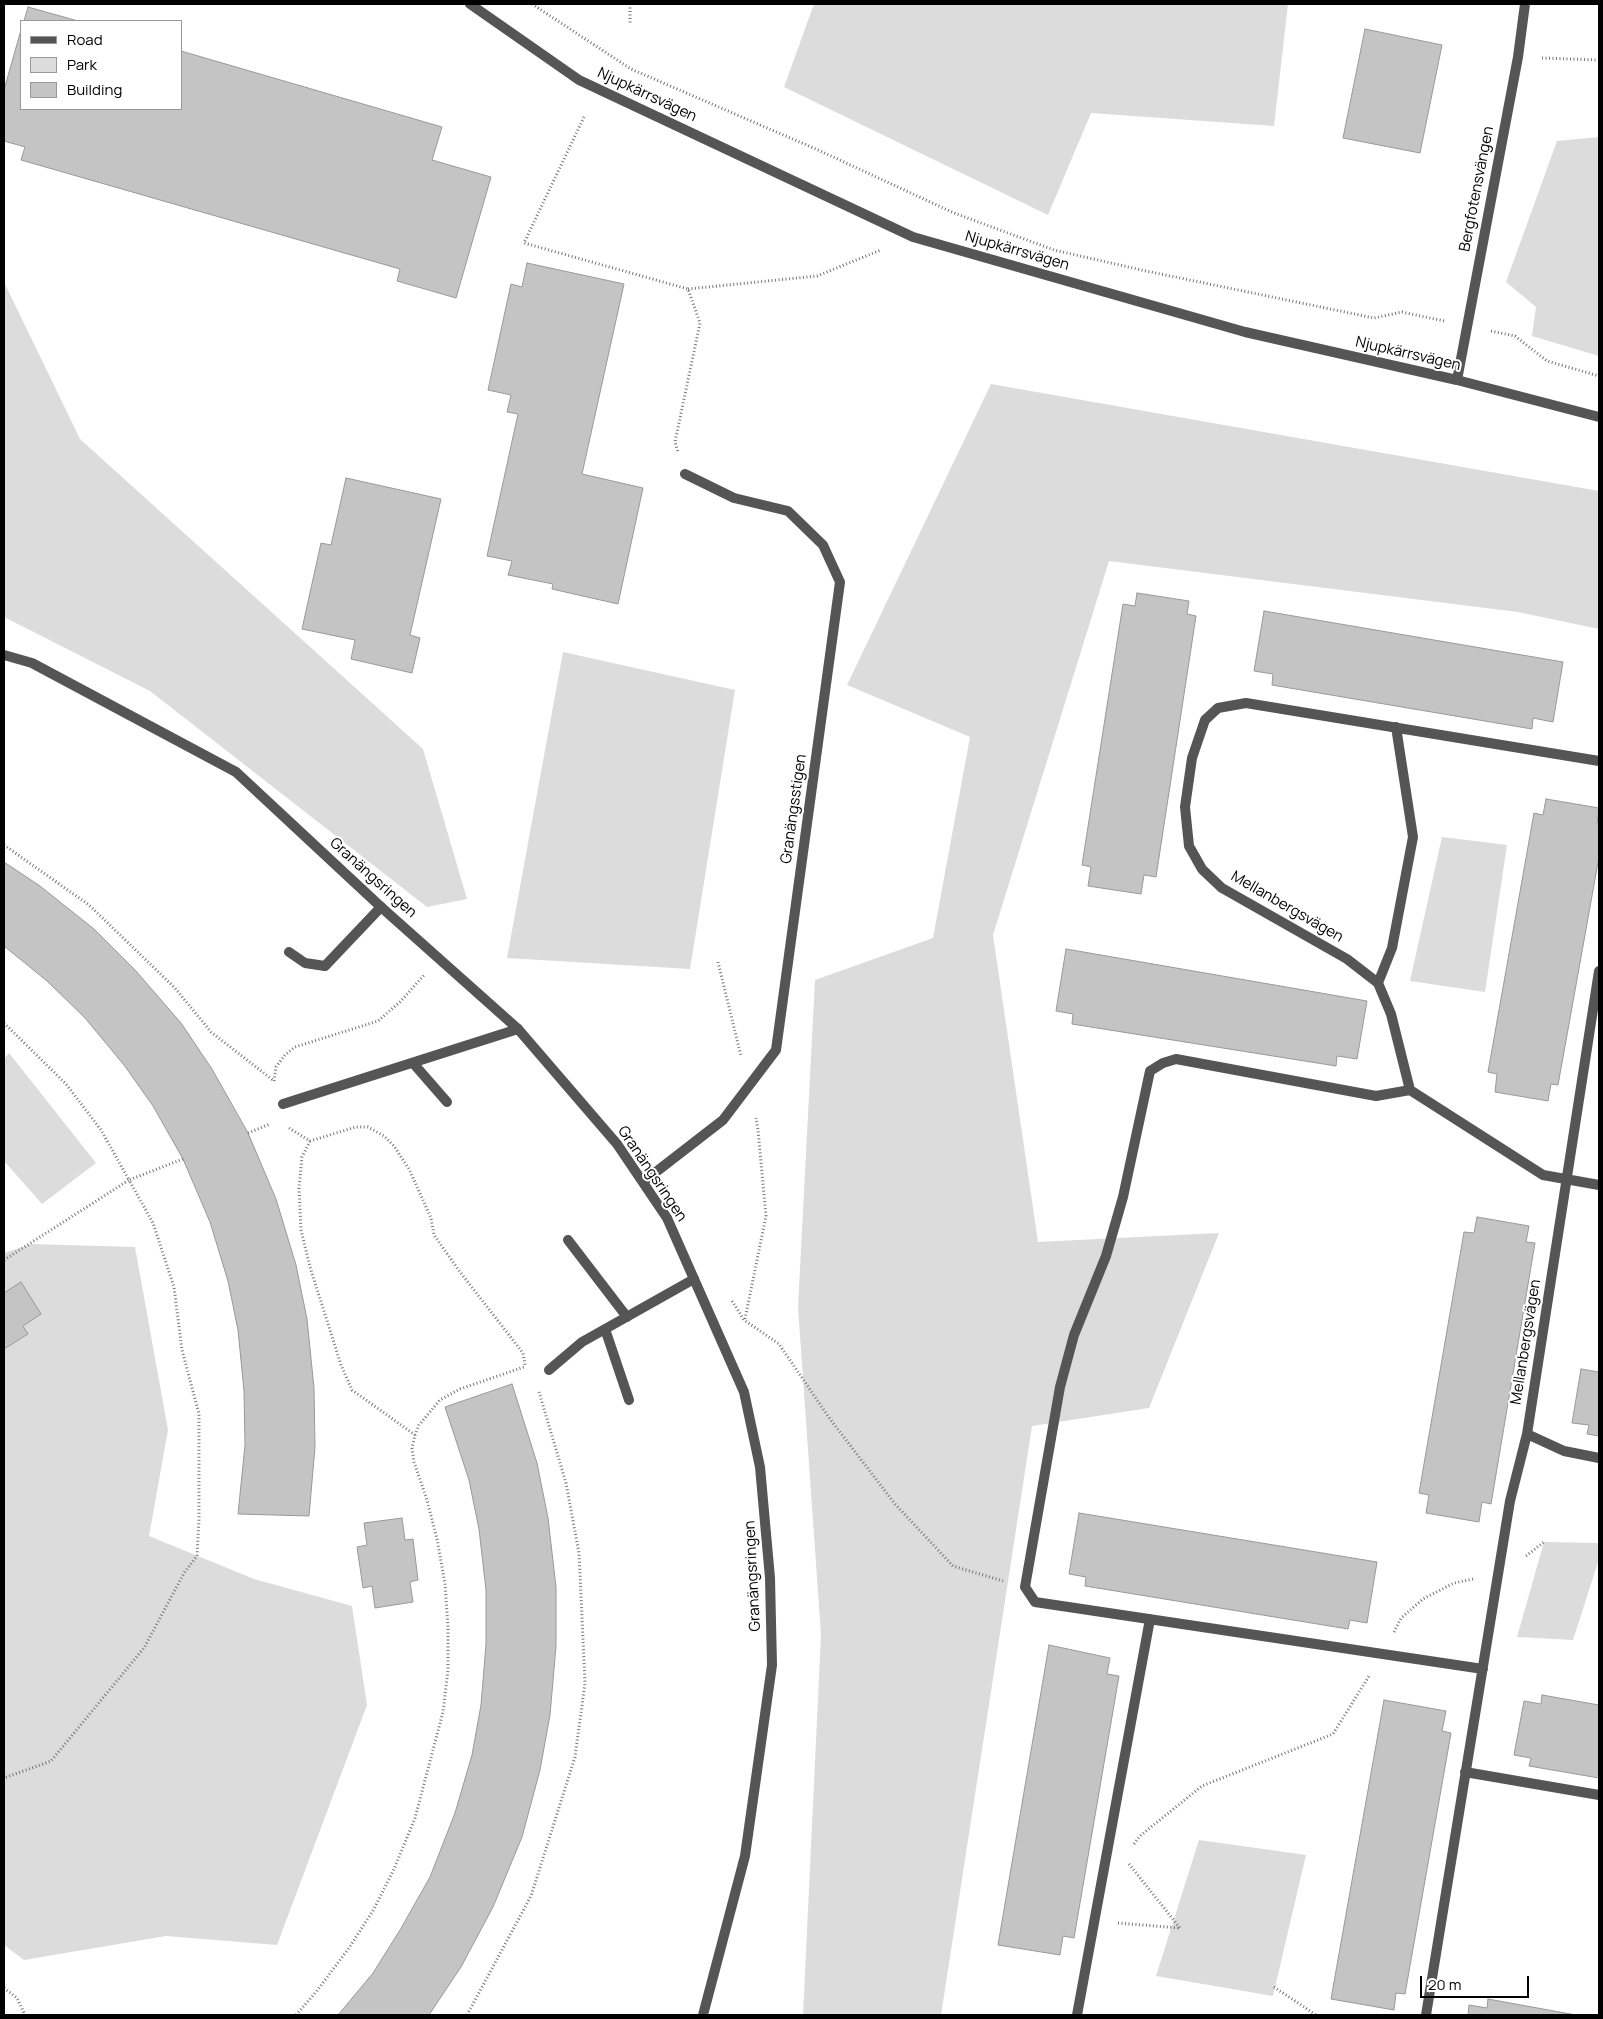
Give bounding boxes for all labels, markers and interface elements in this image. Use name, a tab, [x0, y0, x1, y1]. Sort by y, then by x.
legend	[20, 20, 182, 110]
text: Road	[67, 29, 103, 50]
text: Park	[67, 54, 97, 75]
street label: Njupkärrsvägen	[594, 64, 700, 126]
text: Building	[67, 79, 122, 100]
street label: Bergfotensvängen	[1456, 125, 1498, 253]
street label: Njupkärrsvägen	[963, 228, 1071, 274]
street label: Njupkärrsvägen	[1354, 333, 1462, 375]
street label: Granängsstigen	[777, 753, 811, 865]
street label: Granängsringen	[326, 834, 420, 922]
street label: Mellanbergsvägen	[1228, 868, 1346, 946]
street label: Granängsringen	[613, 1123, 691, 1225]
street label: Mellanbergsvägen	[1507, 1278, 1545, 1406]
street label: Granängsringen	[741, 1520, 765, 1632]
scale bar	[1423, 1966, 1532, 1998]
text: 20 m	[1428, 1974, 1461, 1995]

